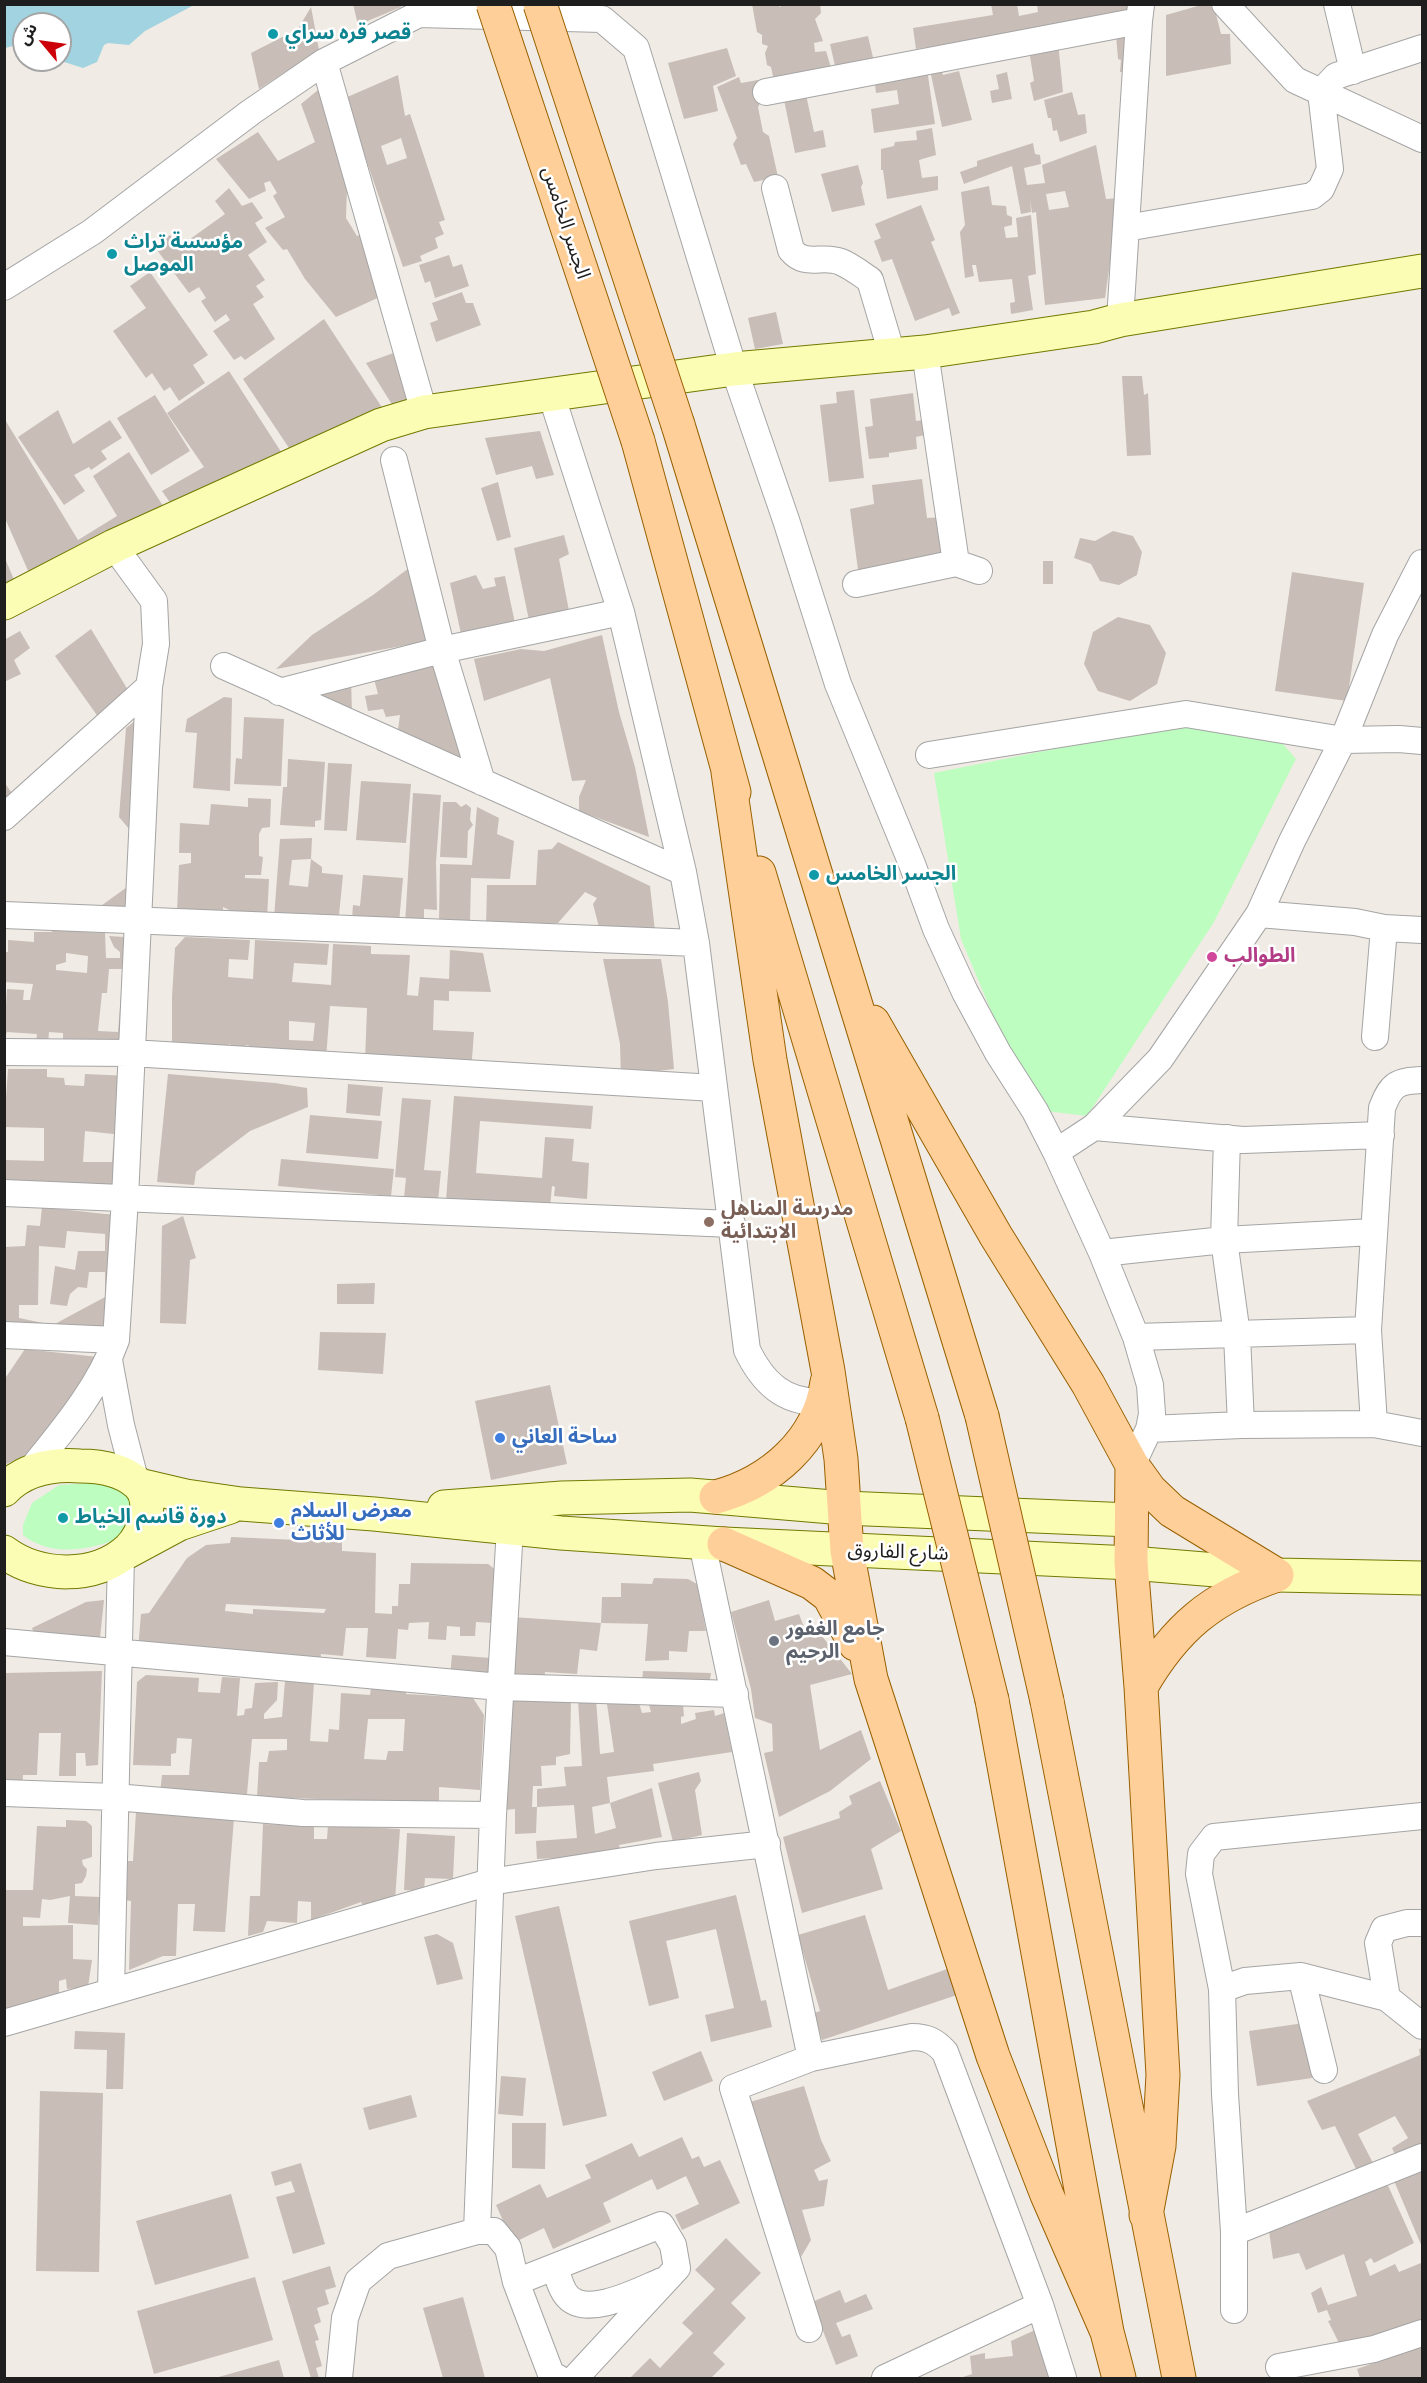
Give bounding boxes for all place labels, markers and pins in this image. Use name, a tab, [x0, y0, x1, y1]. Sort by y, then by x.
place label: قصر قره سراي	[285, 22, 411, 46]
marker: قصر قره سراي	[266, 27, 280, 41]
place label: مؤسسة تراث الموصل	[124, 231, 243, 278]
marker: مؤسسة تراث الموصل	[105, 247, 119, 261]
place label: الجسر الخامس	[826, 863, 956, 887]
marker: الجسر الخامس	[807, 868, 821, 882]
place label: الطوالب	[1224, 945, 1295, 969]
marker: الطوالب	[1205, 950, 1219, 964]
place label: مدرسة المناهل الابتدائية	[721, 1198, 853, 1245]
marker: مدرسة المناهل الابتدائية	[702, 1215, 716, 1229]
place label: ساحة العاني	[512, 1426, 617, 1450]
marker: ساحة العاني	[493, 1431, 507, 1445]
place label: معرض السلام للأثاث	[291, 1500, 412, 1547]
place label: دورة قاسم الخياط	[75, 1506, 227, 1530]
marker: دورة قاسم الخياط	[56, 1511, 70, 1525]
marker: معرض السلام للأثاث	[272, 1516, 286, 1530]
place label: جامع الغفور الرحيم	[786, 1618, 885, 1665]
marker: جامع الغفور الرحيم	[767, 1634, 781, 1648]

